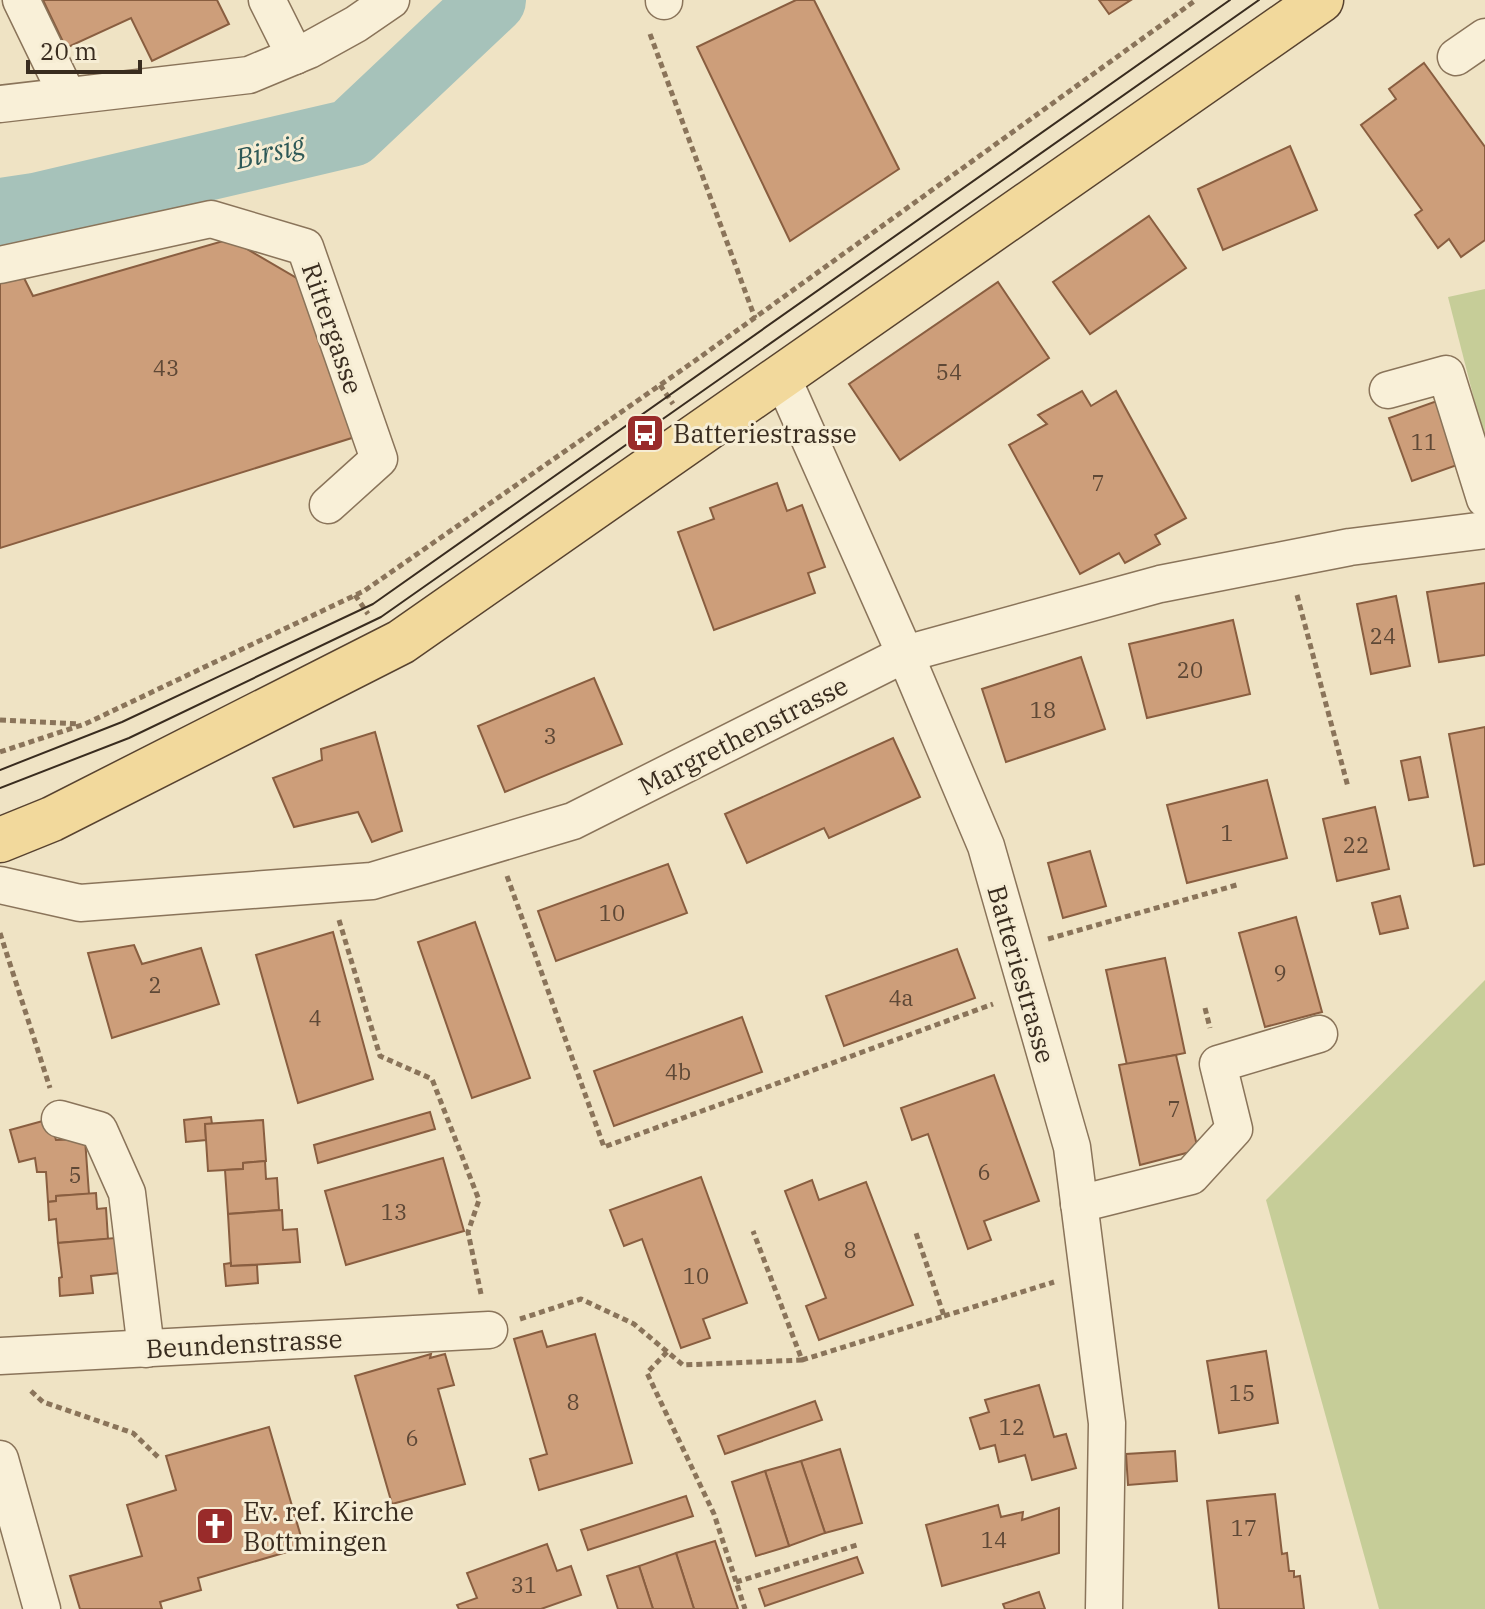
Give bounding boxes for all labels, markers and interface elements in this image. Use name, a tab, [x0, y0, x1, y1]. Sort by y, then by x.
scale bar	[28, 24, 140, 74]
text: 20 m	[40, 35, 97, 67]
water label: Birsig	[231, 125, 309, 177]
street label: Rittergasse	[295, 258, 371, 398]
house number: 43	[153, 353, 179, 382]
house number: 54	[936, 357, 962, 386]
bus stop icon: Batteriestrasse	[624, 412, 666, 454]
place label: Batteriestrasse	[673, 416, 857, 450]
house number: 11	[1411, 427, 1437, 456]
house number: 7	[1091, 468, 1105, 497]
house number: 24	[1370, 621, 1396, 650]
house number: 20	[1177, 655, 1203, 684]
street label: Margrethenstrasse	[633, 668, 853, 802]
house number: 18	[1030, 695, 1056, 724]
house number: 3	[543, 721, 557, 750]
house number: 1	[1220, 818, 1234, 847]
house number: 22	[1343, 830, 1369, 859]
street label: Batteriestrasse	[980, 881, 1064, 1067]
house number: 10	[599, 898, 625, 927]
house number: 9	[1273, 958, 1287, 987]
house number: 2	[148, 970, 162, 999]
house number: 4a	[888, 983, 914, 1012]
house number: 4	[308, 1003, 322, 1032]
house number: 4b	[665, 1057, 691, 1086]
house number: 7	[1167, 1094, 1181, 1123]
house number: 6	[977, 1157, 991, 1186]
house number: 5	[68, 1160, 82, 1189]
house number: 13	[381, 1197, 407, 1226]
house number: 8	[843, 1235, 857, 1264]
house number: 10	[683, 1261, 709, 1290]
street label: Beundenstrasse	[145, 1321, 343, 1365]
house number: 15	[1229, 1378, 1255, 1407]
house number: 8	[566, 1387, 580, 1416]
house number: 12	[999, 1412, 1025, 1441]
house number: 6	[405, 1423, 419, 1452]
place label: Ev. ref. Kirche Bottmingen	[243, 1494, 414, 1558]
church icon: Ev. ref. Kirche Bottmingen	[194, 1505, 236, 1547]
house number: 17	[1231, 1513, 1257, 1542]
house number: 14	[981, 1525, 1007, 1554]
house number: 31	[511, 1570, 537, 1599]

